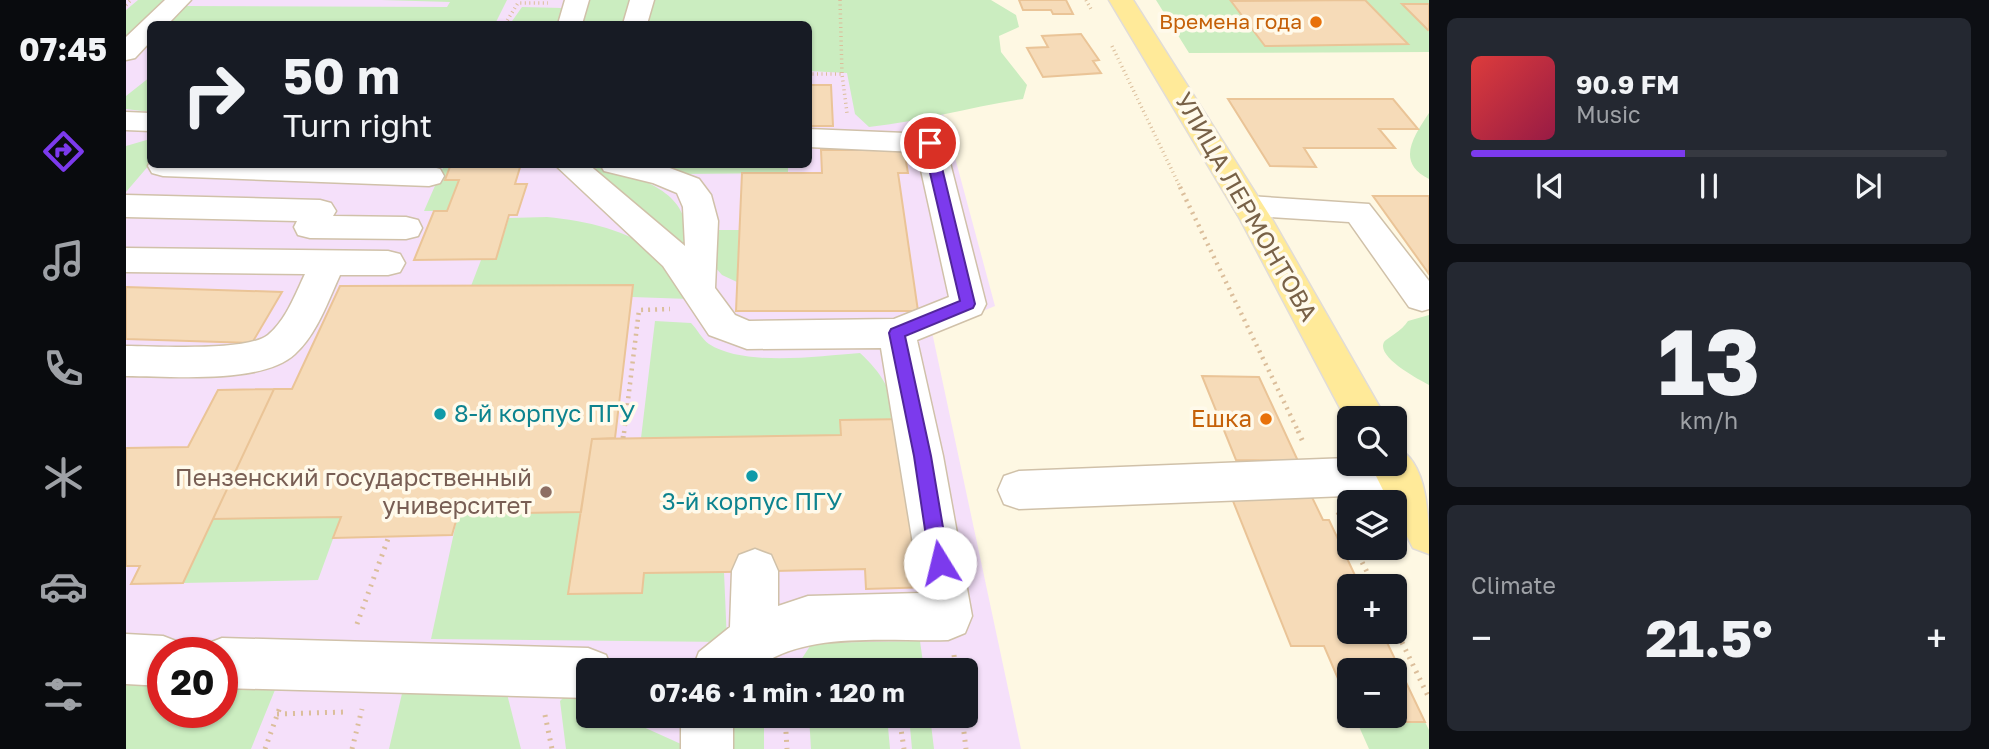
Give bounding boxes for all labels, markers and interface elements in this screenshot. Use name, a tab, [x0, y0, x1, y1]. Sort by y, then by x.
place label: Времена года	[1159, 8, 1302, 34]
marker: Времена года	[1308, 14, 1324, 30]
text: 07:45	[19, 30, 107, 68]
text: 50 m	[283, 46, 400, 105]
icon: right	[168, 49, 259, 140]
text: 90.9 FM	[1576, 69, 1679, 100]
street label: УЛИЦА ЛЕРМОНТОВА	[1170, 87, 1325, 326]
text: Music	[1576, 100, 1641, 128]
text: Turn right	[283, 106, 432, 144]
pin	[900, 113, 960, 173]
icon: arrive	[911, 124, 949, 162]
icon: directions	[39, 127, 88, 176]
icon: previous	[1531, 167, 1569, 205]
icon: pause	[1690, 167, 1728, 205]
icon: next	[1849, 167, 1887, 205]
icon: music	[39, 236, 88, 285]
text: 13	[1658, 306, 1760, 415]
icon: phone	[39, 344, 88, 393]
place label: 8-й корпус ПГУ	[454, 398, 635, 427]
place label: Ешка	[1191, 403, 1252, 432]
marker: 8-й корпус ПГУ	[432, 406, 448, 422]
map controls	[1337, 406, 1407, 728]
button: search	[1337, 406, 1407, 476]
text: km/h	[1680, 406, 1738, 434]
marker: Ешка	[1258, 411, 1274, 427]
icon: climate	[39, 453, 88, 502]
place label: Пензенский государственный университет	[175, 462, 532, 519]
marker: 3-й корпус ПГУ	[744, 468, 760, 484]
marker: Пензенский государственный университет	[538, 484, 554, 500]
place label: 3-й корпус ПГУ	[662, 486, 842, 515]
button: layers	[1337, 490, 1407, 560]
position arrow	[903, 526, 977, 600]
icon: car	[39, 562, 88, 611]
text: Climate	[1471, 571, 1556, 599]
button: +	[1337, 574, 1407, 644]
text: 21.5°	[1645, 606, 1773, 668]
text: −	[1471, 615, 1492, 660]
text: +	[1926, 615, 1947, 660]
speed limit sign: 20	[147, 637, 238, 728]
button: −	[1337, 658, 1407, 728]
icon: filters	[39, 670, 88, 719]
text: 07:46 · 1 min · 120 m	[649, 677, 905, 708]

